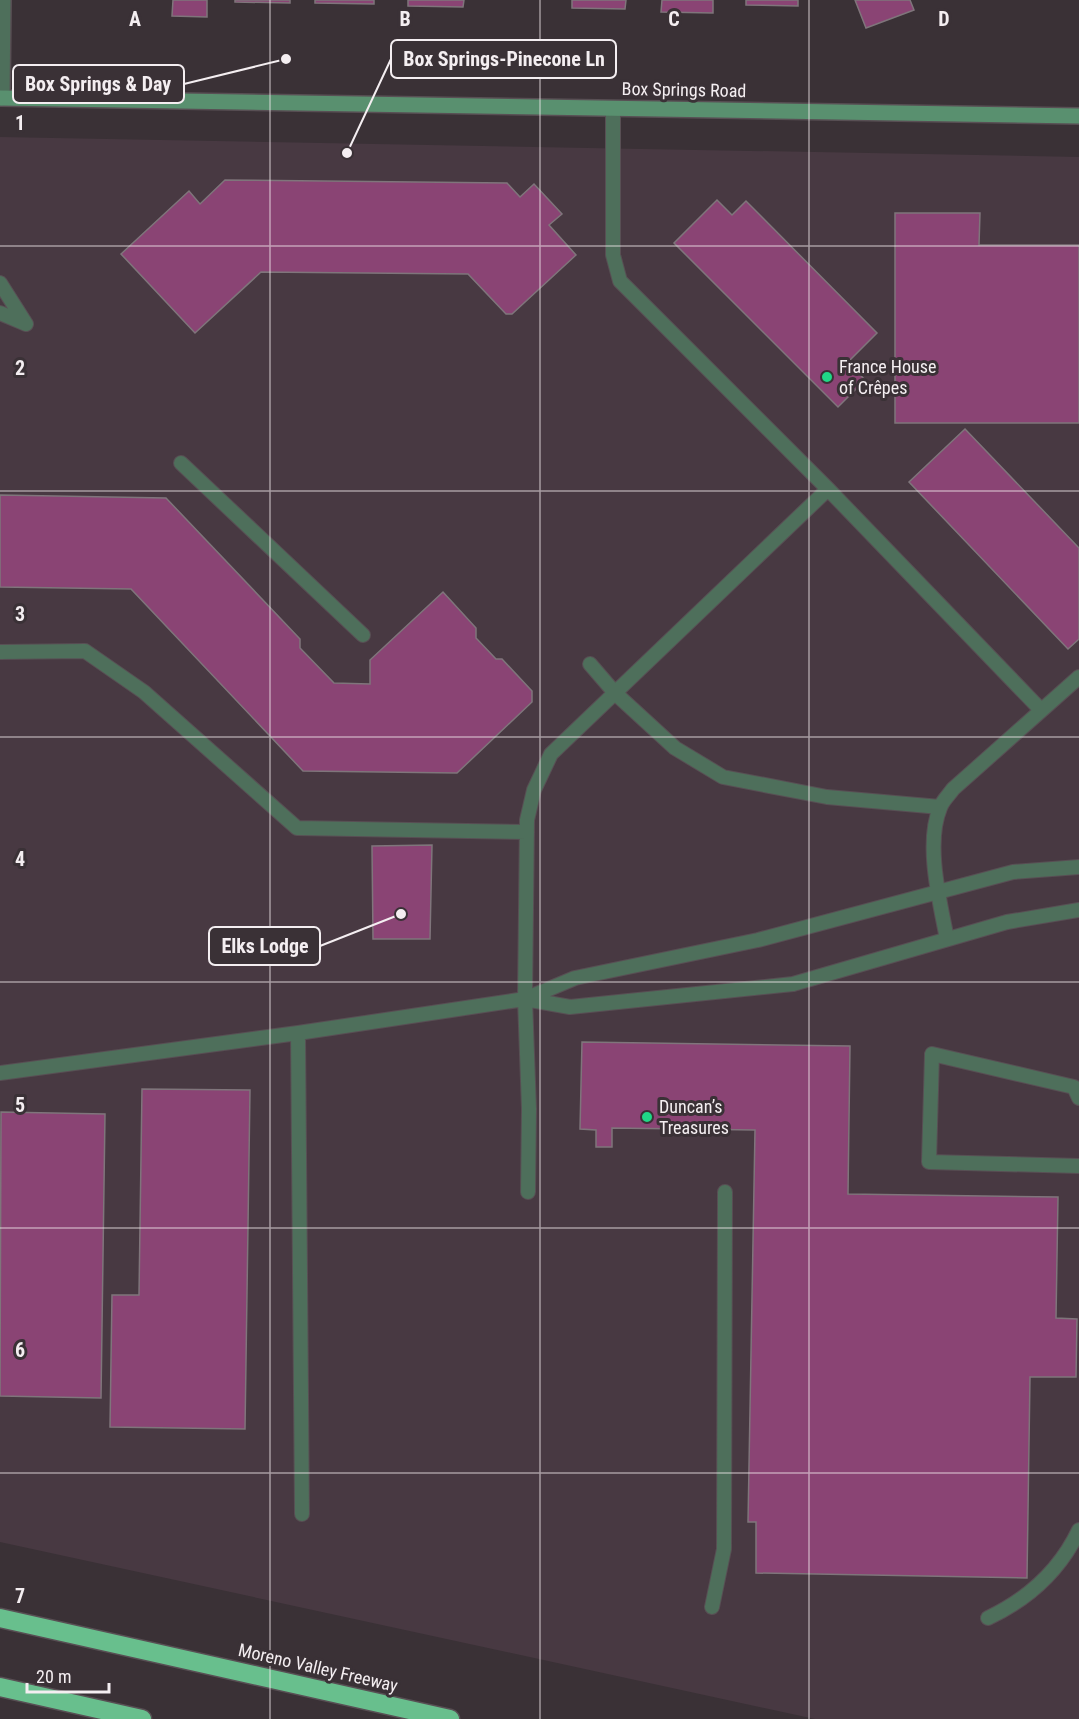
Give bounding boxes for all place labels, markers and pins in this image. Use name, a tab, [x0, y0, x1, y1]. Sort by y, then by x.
callout: Box Springs-Pinecone Ln	[391, 40, 616, 78]
callout: Box Springs & Day	[13, 65, 184, 103]
place label: France House of Crêpes	[839, 356, 936, 398]
marker: France House of Crêpes	[820, 370, 834, 384]
callout: Elks Lodge	[209, 927, 320, 965]
place label: Duncan’s Treasures	[659, 1096, 729, 1138]
marker: Duncan’s Treasures	[640, 1110, 654, 1124]

